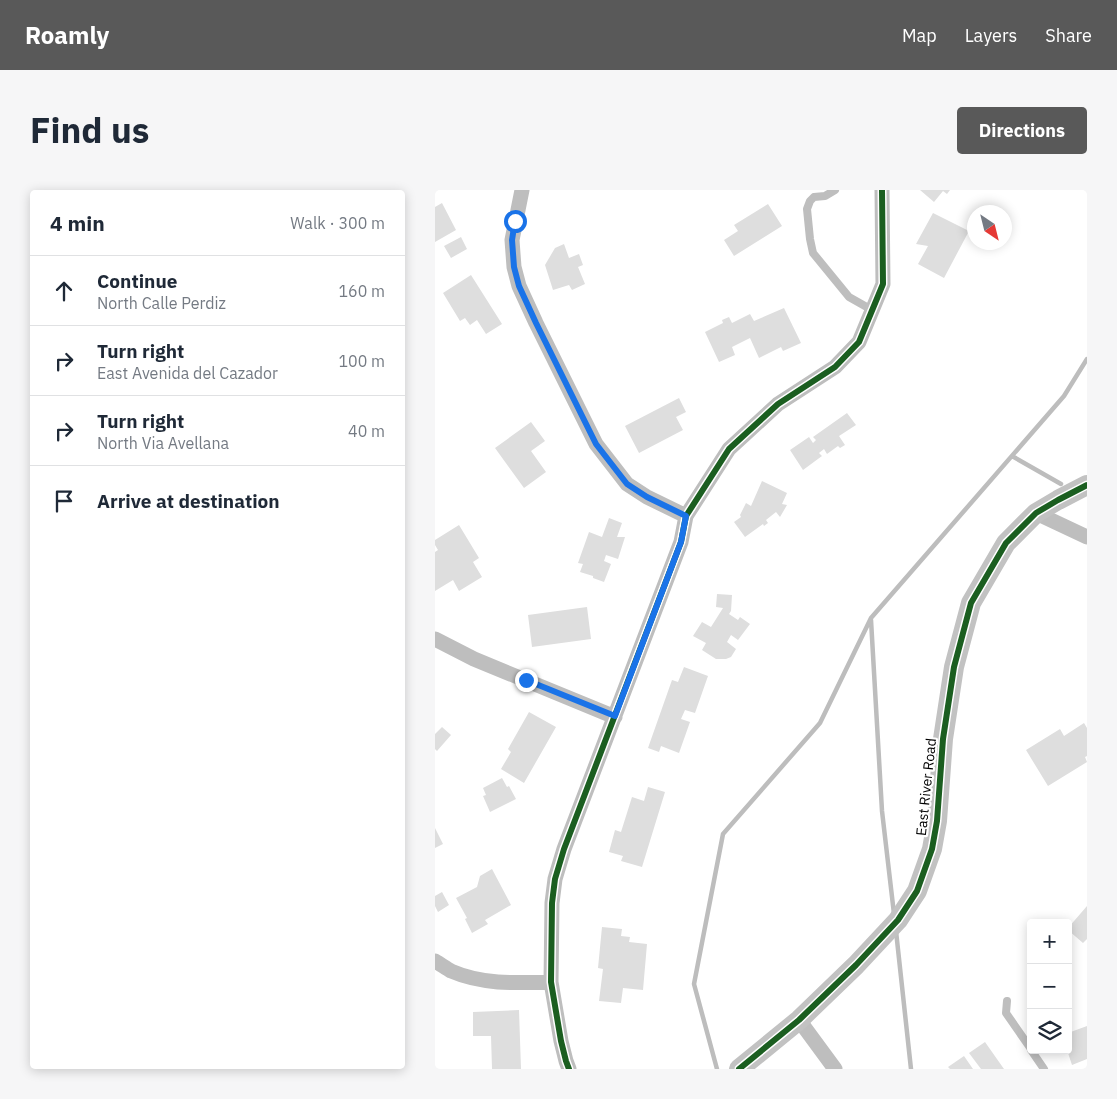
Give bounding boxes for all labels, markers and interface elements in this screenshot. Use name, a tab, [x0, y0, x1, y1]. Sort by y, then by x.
text: Roamly	[25, 19, 109, 51]
text: Map	[902, 24, 937, 47]
text: Layers	[965, 24, 1017, 47]
text: Share	[1045, 24, 1092, 47]
text: Find us	[30, 107, 149, 153]
button: Directions	[957, 107, 1087, 154]
north arrow	[967, 205, 1012, 250]
text: 4 min	[50, 209, 105, 237]
route start	[504, 210, 527, 233]
text: Walk · 300 m	[290, 213, 385, 233]
text: Continue	[97, 269, 177, 293]
icon: ahead	[50, 277, 78, 305]
text: 160 m	[338, 281, 385, 301]
text: North Calle Perdiz	[97, 293, 226, 313]
text: Turn right	[97, 339, 184, 363]
icon: right	[50, 347, 78, 375]
text: 100 m	[338, 351, 385, 371]
text: East Avenida del Cazador	[97, 363, 278, 383]
text: Turn right	[97, 409, 184, 433]
icon: right	[50, 417, 78, 445]
text: 40 m	[348, 421, 385, 441]
text: North Via Avellana	[97, 433, 229, 453]
icon: arrive	[50, 487, 78, 515]
text: Arrive at destination	[97, 489, 280, 513]
route end	[515, 669, 538, 692]
street label: East River Road	[912, 737, 940, 837]
map controls	[1027, 919, 1072, 1054]
button: +	[1027, 919, 1072, 964]
button: −	[1027, 964, 1072, 1009]
button: layers	[1027, 1009, 1072, 1054]

